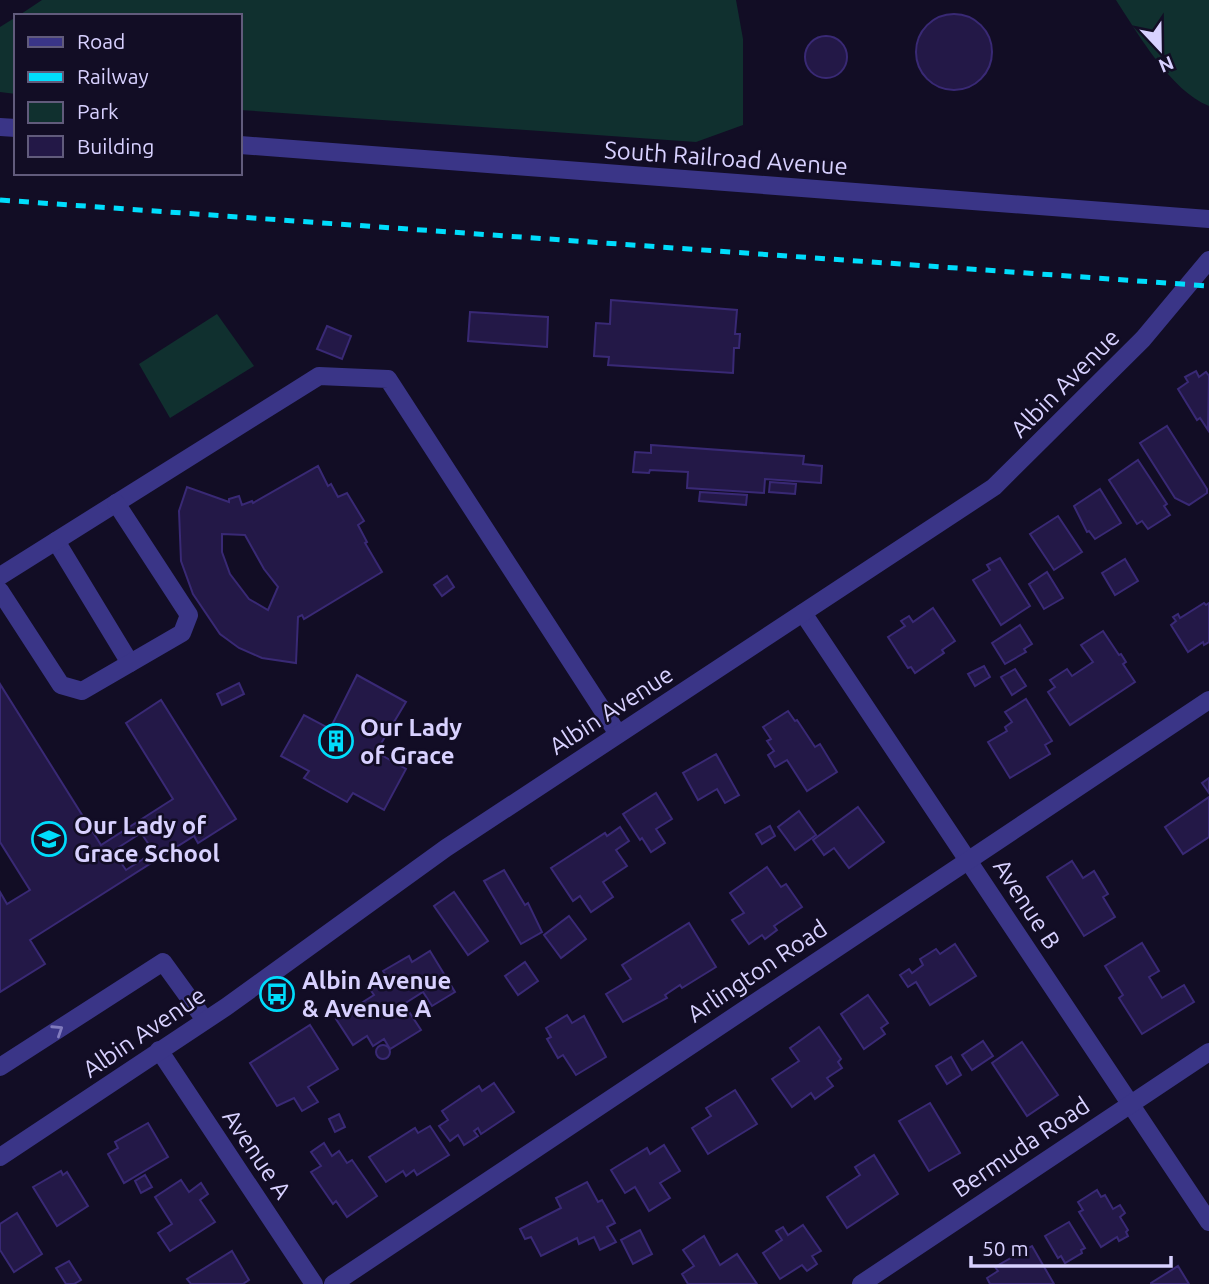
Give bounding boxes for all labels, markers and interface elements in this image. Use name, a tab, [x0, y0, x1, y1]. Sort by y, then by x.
legend	[14, 14, 242, 175]
north arrow	[1125, 14, 1195, 84]
text: Road	[77, 29, 125, 53]
text: N	[1156, 52, 1177, 78]
text: Railway	[77, 64, 149, 88]
text: Park	[77, 99, 119, 123]
text: Building	[77, 134, 154, 158]
street label: South Railroad Avenue	[603, 136, 849, 180]
street label: Albin Avenue	[1005, 323, 1125, 443]
street label: Albin Avenue	[544, 660, 678, 760]
place label: Our Lady of Grace	[360, 714, 462, 769]
building icon: Our Lady of Grace	[317, 722, 355, 760]
place label: Our Lady of Grace School	[74, 812, 220, 867]
school or university icon: Our Lady of Grace School	[30, 820, 68, 858]
street label: Avenue B	[988, 854, 1066, 954]
street label: Arlington Road	[682, 914, 832, 1028]
place label: Albin Avenue & Avenue A	[302, 967, 451, 1022]
bus stop icon: Albin Avenue & Avenue A	[258, 975, 296, 1013]
street label: Albin Avenue	[78, 981, 210, 1083]
one-way arrow	[50, 1025, 63, 1038]
street label: Bermuda Road	[947, 1091, 1095, 1203]
street label: Avenue A	[217, 1104, 297, 1204]
scale bar	[971, 1224, 1170, 1268]
text: 50 m	[982, 1236, 1029, 1260]

